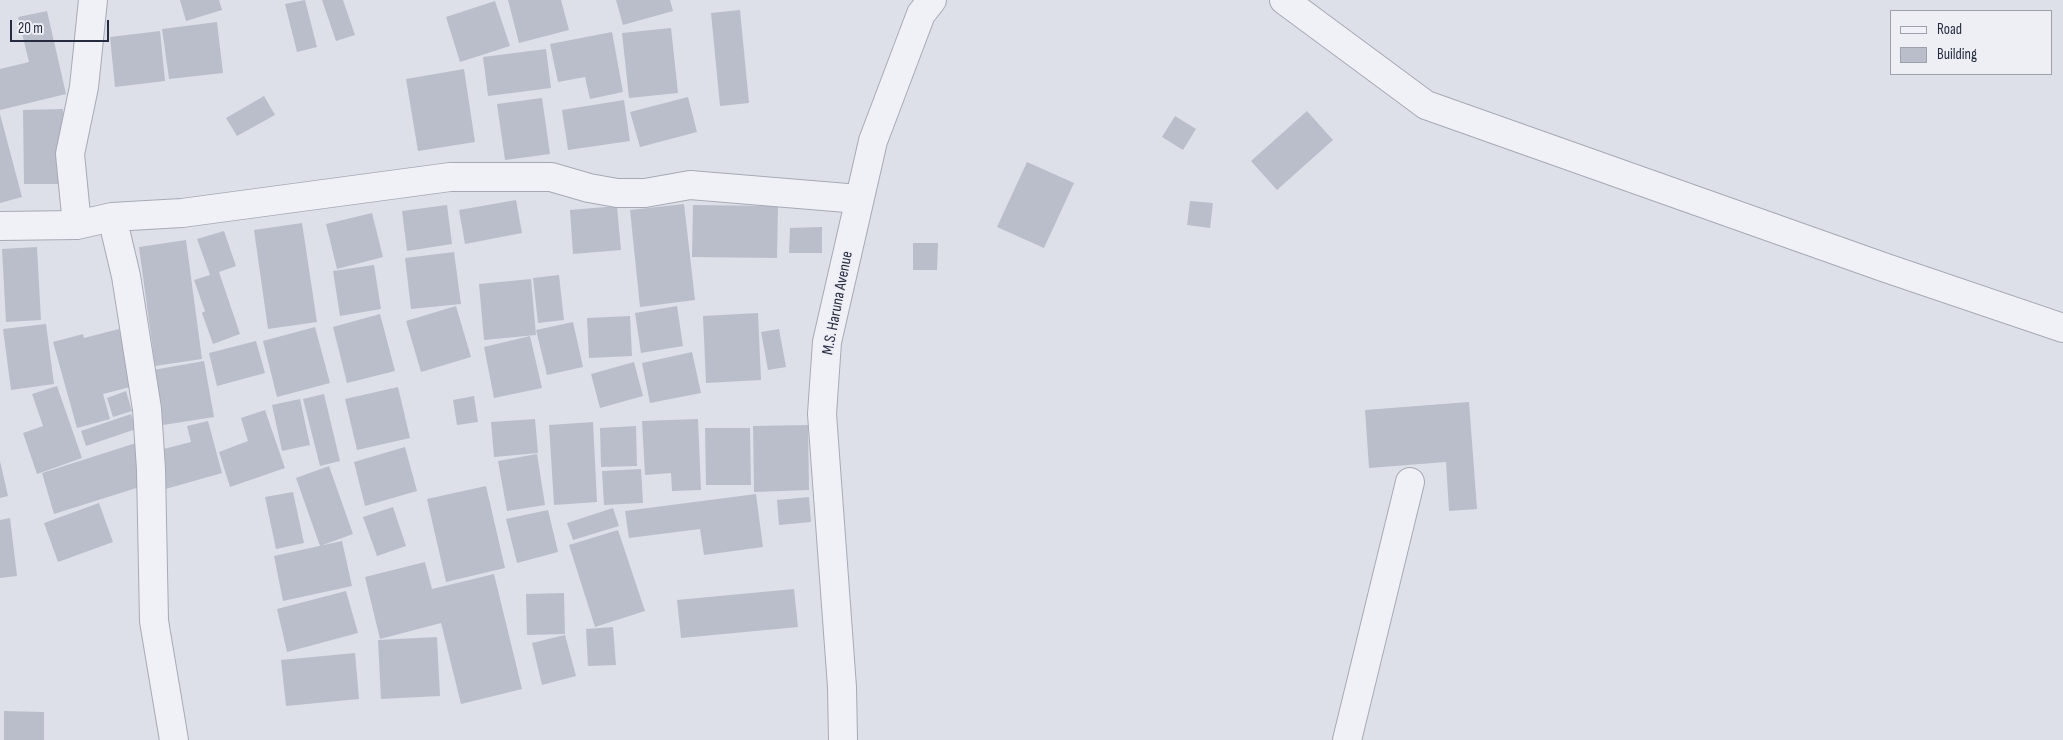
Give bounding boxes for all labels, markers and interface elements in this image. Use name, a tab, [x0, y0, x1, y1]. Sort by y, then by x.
scale bar	[12, 10, 111, 42]
legend	[1890, 10, 2053, 75]
text: 20 m	[18, 19, 43, 38]
text: Road	[1937, 20, 1962, 39]
text: Building	[1937, 45, 1977, 64]
street label: M.S. Haruna Avenue	[819, 250, 857, 356]

